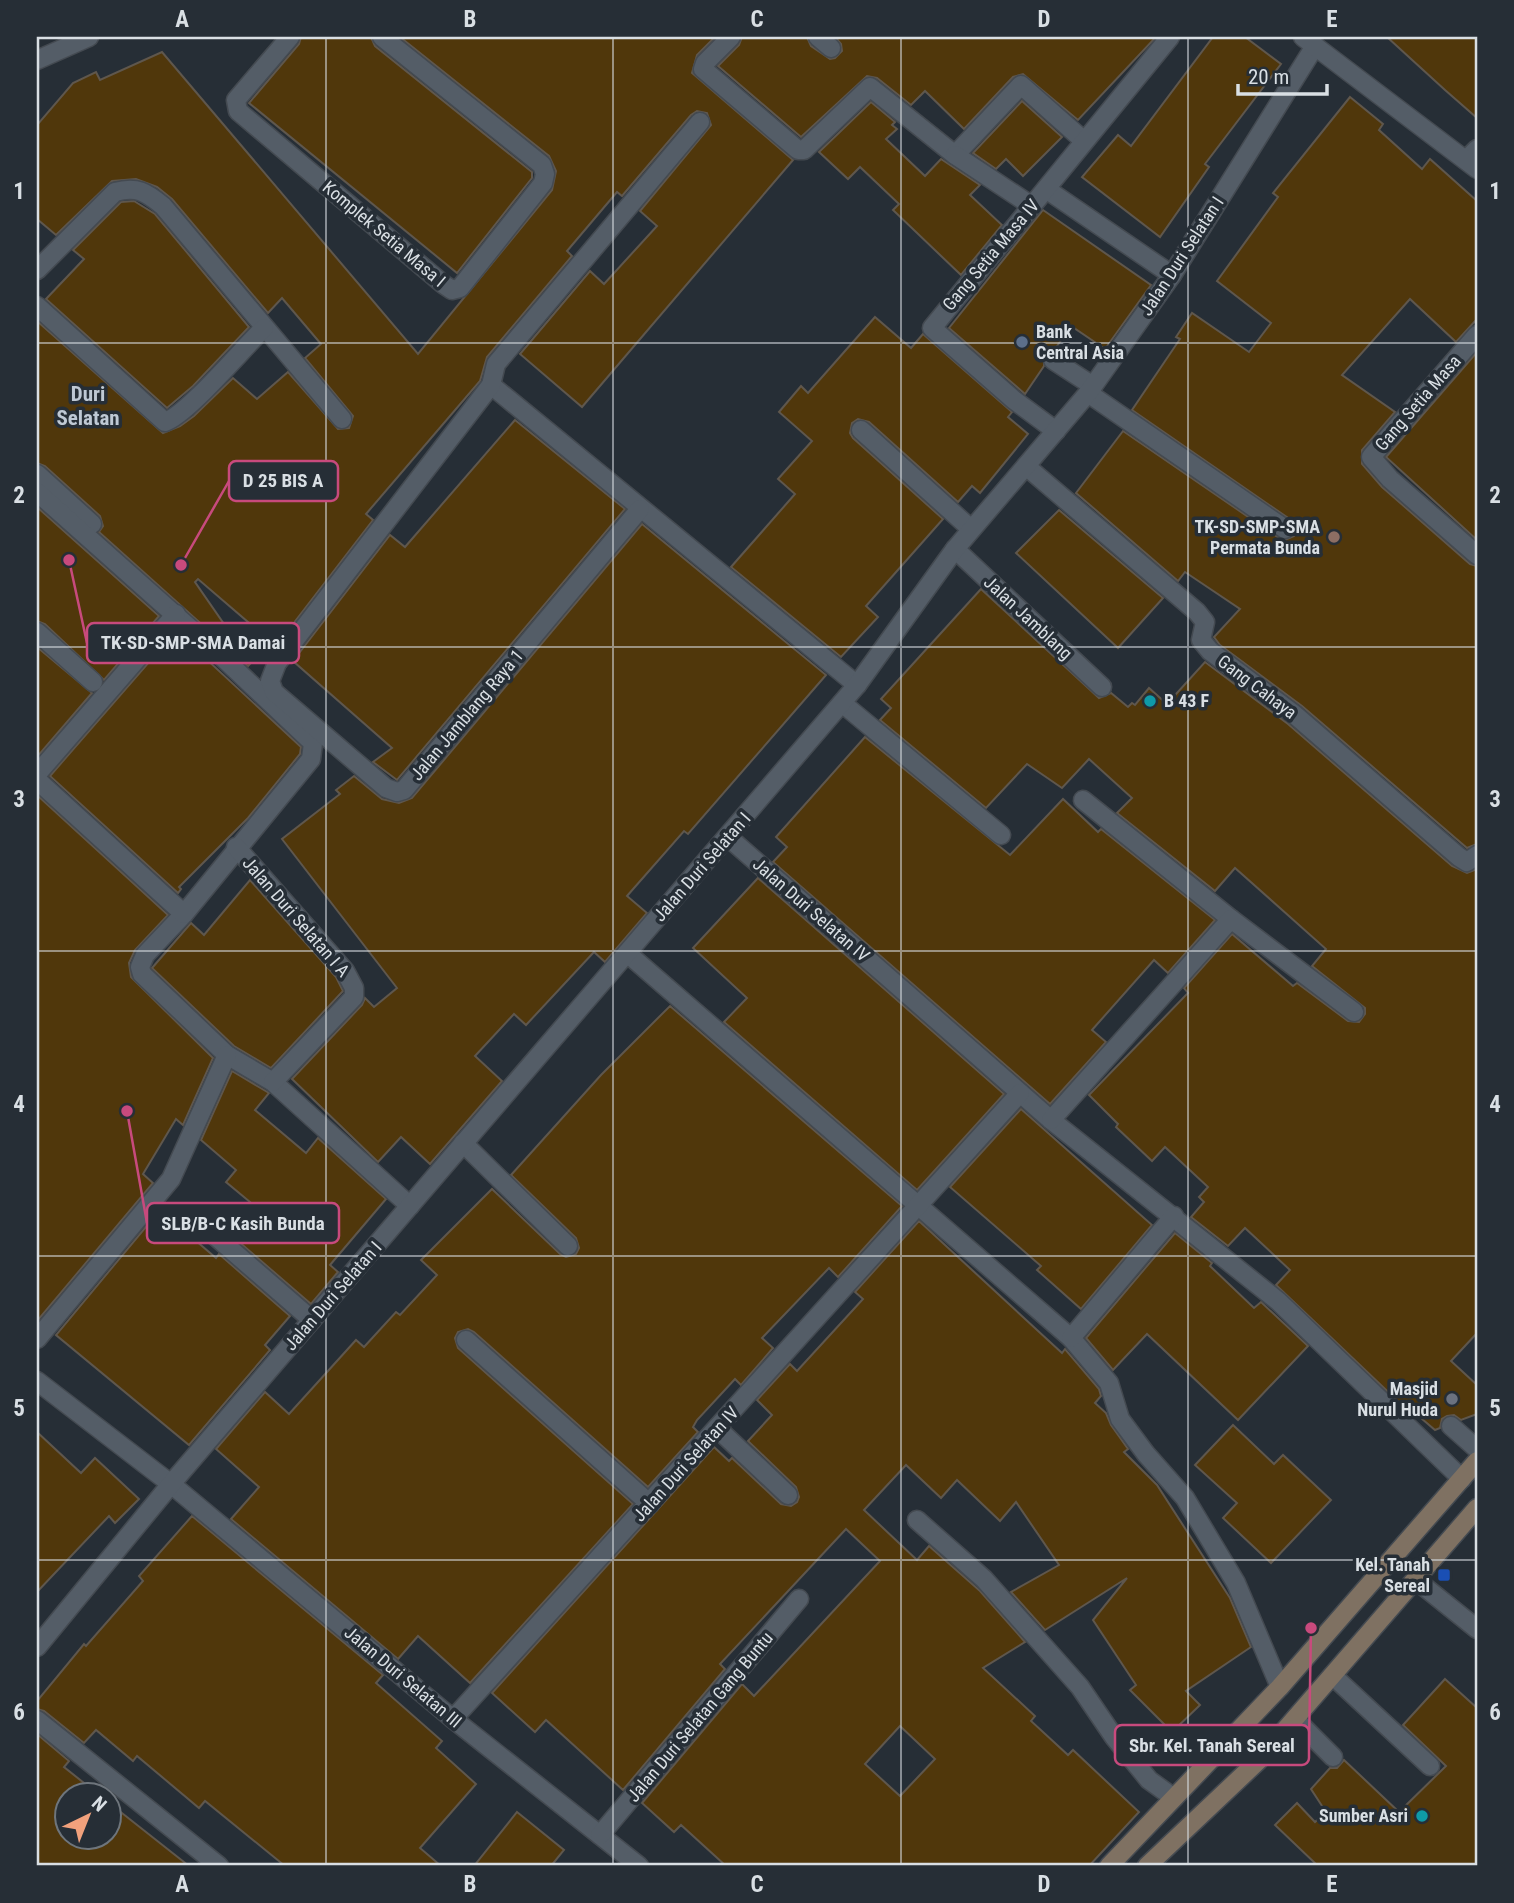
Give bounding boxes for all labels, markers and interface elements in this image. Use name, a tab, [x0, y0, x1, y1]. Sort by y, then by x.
text: A	[175, 6, 189, 33]
text: B	[464, 6, 476, 33]
text: C	[750, 6, 764, 33]
text: D	[1038, 6, 1051, 33]
text: E	[1326, 6, 1338, 33]
scale bar	[1238, 52, 1327, 96]
text: 20 m	[1248, 65, 1289, 89]
street label: Komplek Setia Masa I	[319, 176, 450, 291]
text: 1	[13, 178, 25, 205]
text: 1	[1489, 178, 1501, 205]
street label: Jalan Duri Selatan I	[1135, 192, 1228, 319]
street label: Gang Setia Masa IV	[938, 195, 1043, 315]
place label: Bank Central Asia	[1036, 321, 1124, 363]
marker: Bank Central Asia	[1014, 334, 1030, 350]
street label: Gang Setia Masa	[1370, 350, 1465, 455]
district label: Duri Selatan	[56, 382, 120, 430]
callout: D 25 BIS A	[229, 461, 338, 501]
text: D 25 BIS A	[243, 469, 324, 492]
text: 2	[13, 482, 25, 509]
text: 2	[1489, 482, 1501, 509]
place label: TK-SD-SMP-SMA Permata Bunda	[1194, 516, 1320, 558]
marker: TK-SD-SMP-SMA Permata Bunda	[1326, 529, 1342, 545]
street label: Jalan Jamblang	[980, 571, 1077, 664]
callout: TK-SD-SMP-SMA Damai	[87, 623, 299, 663]
text: TK-SD-SMP-SMA Damai	[101, 631, 285, 654]
street label: Jalan Jamblang Raya 1	[406, 645, 527, 784]
street label: Gang Cahaya	[1214, 650, 1301, 723]
place label: B 43 F	[1164, 690, 1210, 711]
marker: B 43 F	[1142, 693, 1158, 709]
text: 3	[13, 786, 25, 813]
text: 3	[1489, 786, 1501, 813]
street label: Jalan Duri Selatan I	[649, 808, 755, 925]
street label: Jalan Duri Selatan I A	[239, 852, 355, 981]
street label: Jalan Duri Selatan IV	[749, 853, 874, 966]
text: 4	[13, 1091, 25, 1118]
text: 4	[1489, 1091, 1501, 1118]
callout: SLB/B-C Kasih Bunda	[147, 1203, 339, 1243]
text: SLB/B-C Kasih Bunda	[161, 1212, 325, 1235]
street label: Jalan Duri Selatan I	[280, 1237, 386, 1354]
place label: Masjid Nurul Huda	[1357, 1378, 1438, 1420]
marker: Masjid Nurul Huda	[1444, 1391, 1460, 1407]
text: 5	[13, 1395, 25, 1422]
text: 5	[1489, 1395, 1501, 1422]
street label: Jalan Duri Selatan IV	[628, 1402, 743, 1526]
place label: Kel. Tanah Sereal	[1355, 1554, 1430, 1596]
marker: Kel. Tanah Sereal	[1436, 1567, 1452, 1583]
street label: Jalan Duri Selatan III	[340, 1621, 466, 1732]
street label: Jalan Duri Selatan Gang Buntu	[622, 1627, 777, 1806]
text: 6	[13, 1699, 25, 1726]
text: 6	[1489, 1699, 1501, 1726]
callout: Sbr. Kel. Tanah Sereal	[1115, 1725, 1309, 1765]
text: Sbr. Kel. Tanah Sereal	[1129, 1734, 1295, 1757]
north arrow	[52, 1780, 122, 1850]
text: N	[87, 1792, 111, 1816]
place label: Sumber Asri	[1319, 1805, 1408, 1826]
marker: Sumber Asri	[1414, 1808, 1430, 1824]
text: A	[175, 1871, 189, 1898]
text: B	[464, 1871, 476, 1898]
text: C	[750, 1871, 764, 1898]
text: D	[1038, 1871, 1051, 1898]
text: E	[1326, 1871, 1338, 1898]

